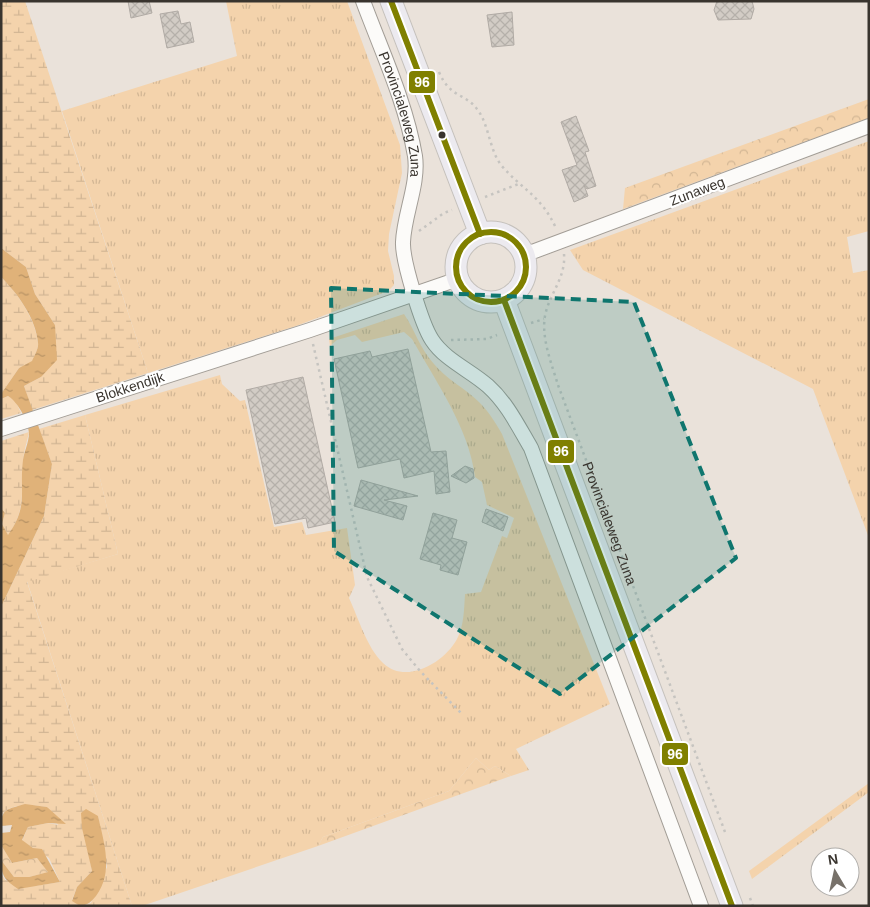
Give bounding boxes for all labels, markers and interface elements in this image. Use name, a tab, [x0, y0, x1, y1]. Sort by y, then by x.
street label: Provincialeweg Zuna	[376, 49, 424, 178]
line badge: 96	[408, 70, 436, 94]
text: 96	[414, 74, 430, 90]
unlabelled marker	[437, 130, 447, 140]
street label: Zunaweg	[667, 173, 727, 209]
street label: Blokkendijk	[94, 368, 167, 406]
line badge: 96	[547, 439, 575, 464]
text: 96	[553, 443, 569, 459]
street label: Provincialeweg Zuna	[579, 460, 640, 587]
line badge: 96	[661, 742, 689, 766]
text: 96	[667, 746, 683, 762]
north arrow	[810, 847, 860, 897]
text: N	[827, 850, 839, 868]

